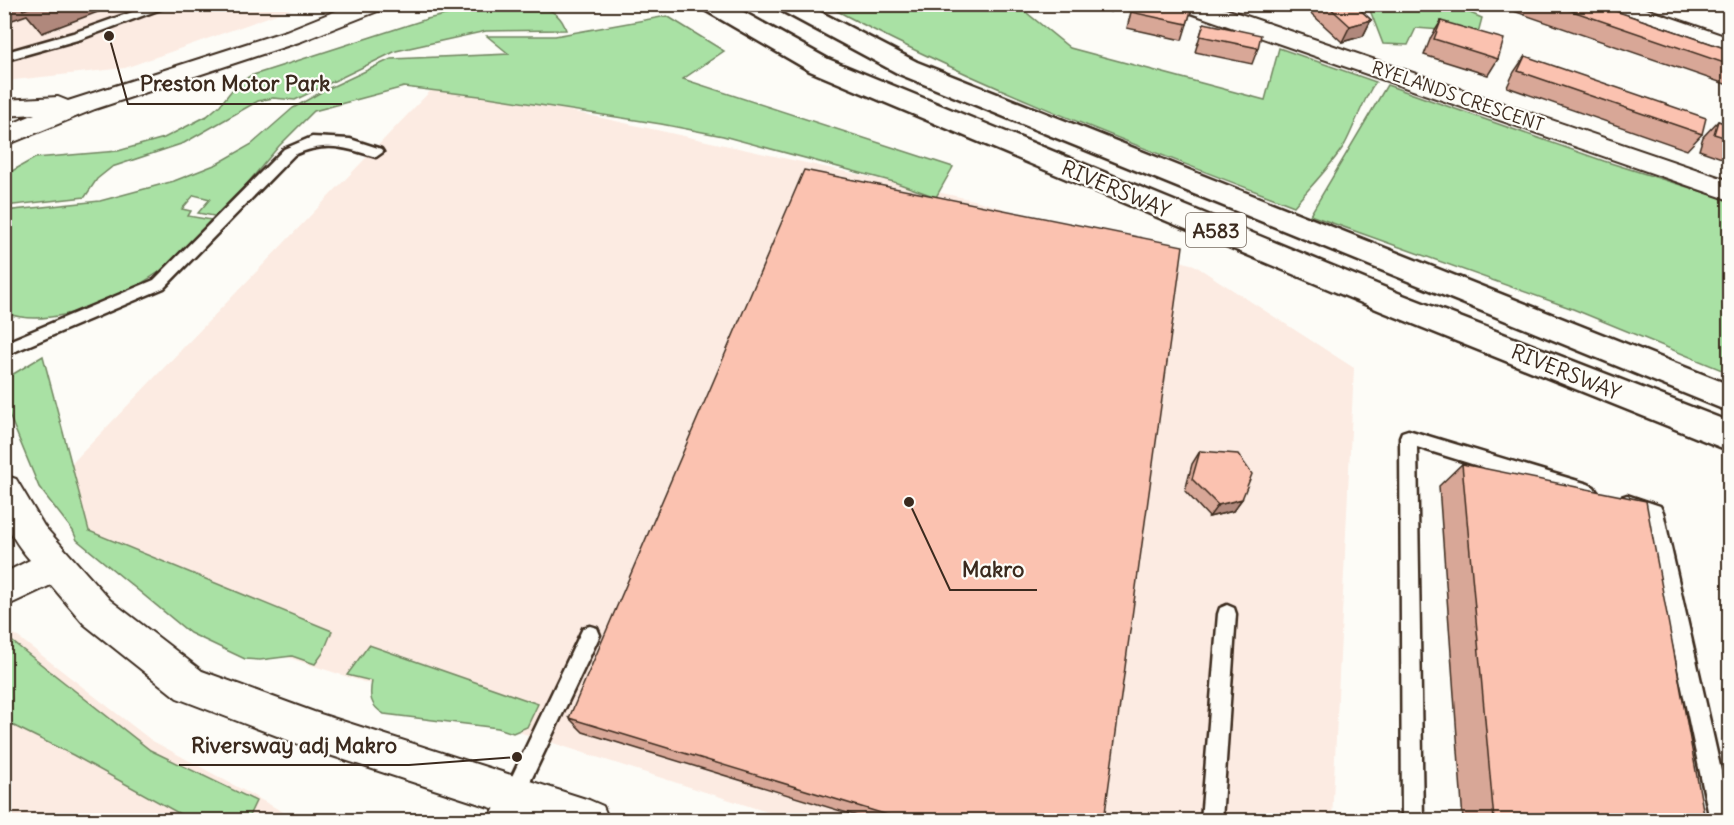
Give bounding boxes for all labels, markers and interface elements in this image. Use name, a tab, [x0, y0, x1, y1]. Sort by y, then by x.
street label: RYELANDS CRESCENT	[1369, 56, 1547, 136]
callout: Preston Motor Park	[128, 64, 342, 104]
text: Preston Motor Park	[140, 69, 330, 97]
street label: RIVERSWAY	[1057, 154, 1175, 224]
road number: A583	[1186, 213, 1246, 247]
street label: RIVERSWAY	[1507, 338, 1625, 406]
callout: Makro	[950, 550, 1037, 590]
text: Makro	[962, 555, 1024, 583]
callout: Riversway adj Makro	[179, 725, 409, 765]
text: Riversway adj Makro	[191, 731, 397, 759]

